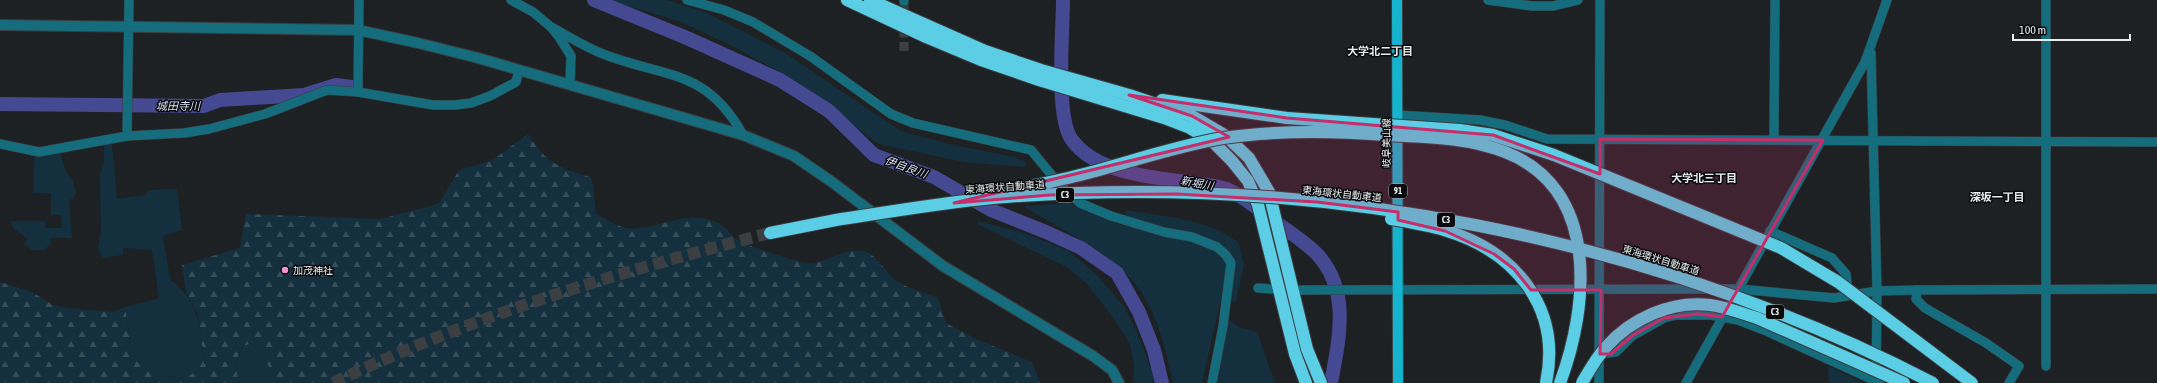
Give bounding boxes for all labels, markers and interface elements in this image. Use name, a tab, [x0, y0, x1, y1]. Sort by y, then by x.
scale bar	[2013, 16, 2130, 42]
text: 100 m	[2019, 23, 2046, 37]
district label: 大学北二丁目	[1347, 45, 1413, 57]
water label: 城田寺川	[156, 100, 201, 112]
street label: 岐阜美山線	[1381, 118, 1392, 168]
water label: 伊自良川	[883, 154, 930, 181]
district label: 大学北三丁目	[1671, 172, 1737, 184]
water label: 新堀川	[1180, 174, 1215, 192]
street label: 東海環状自動車道	[965, 179, 1045, 195]
street label: 東海環状自動車道	[1302, 184, 1382, 204]
road number: 91	[1389, 184, 1407, 198]
road number: C3	[1056, 188, 1074, 202]
district label: 深坂一丁目	[1970, 191, 2025, 203]
road number: C3	[1437, 213, 1455, 227]
street label: 東海環状自動車道	[1621, 243, 1701, 277]
marker: 加茂神社	[280, 265, 290, 275]
place label: 加茂神社	[293, 265, 333, 276]
road number: C3	[1766, 305, 1784, 319]

